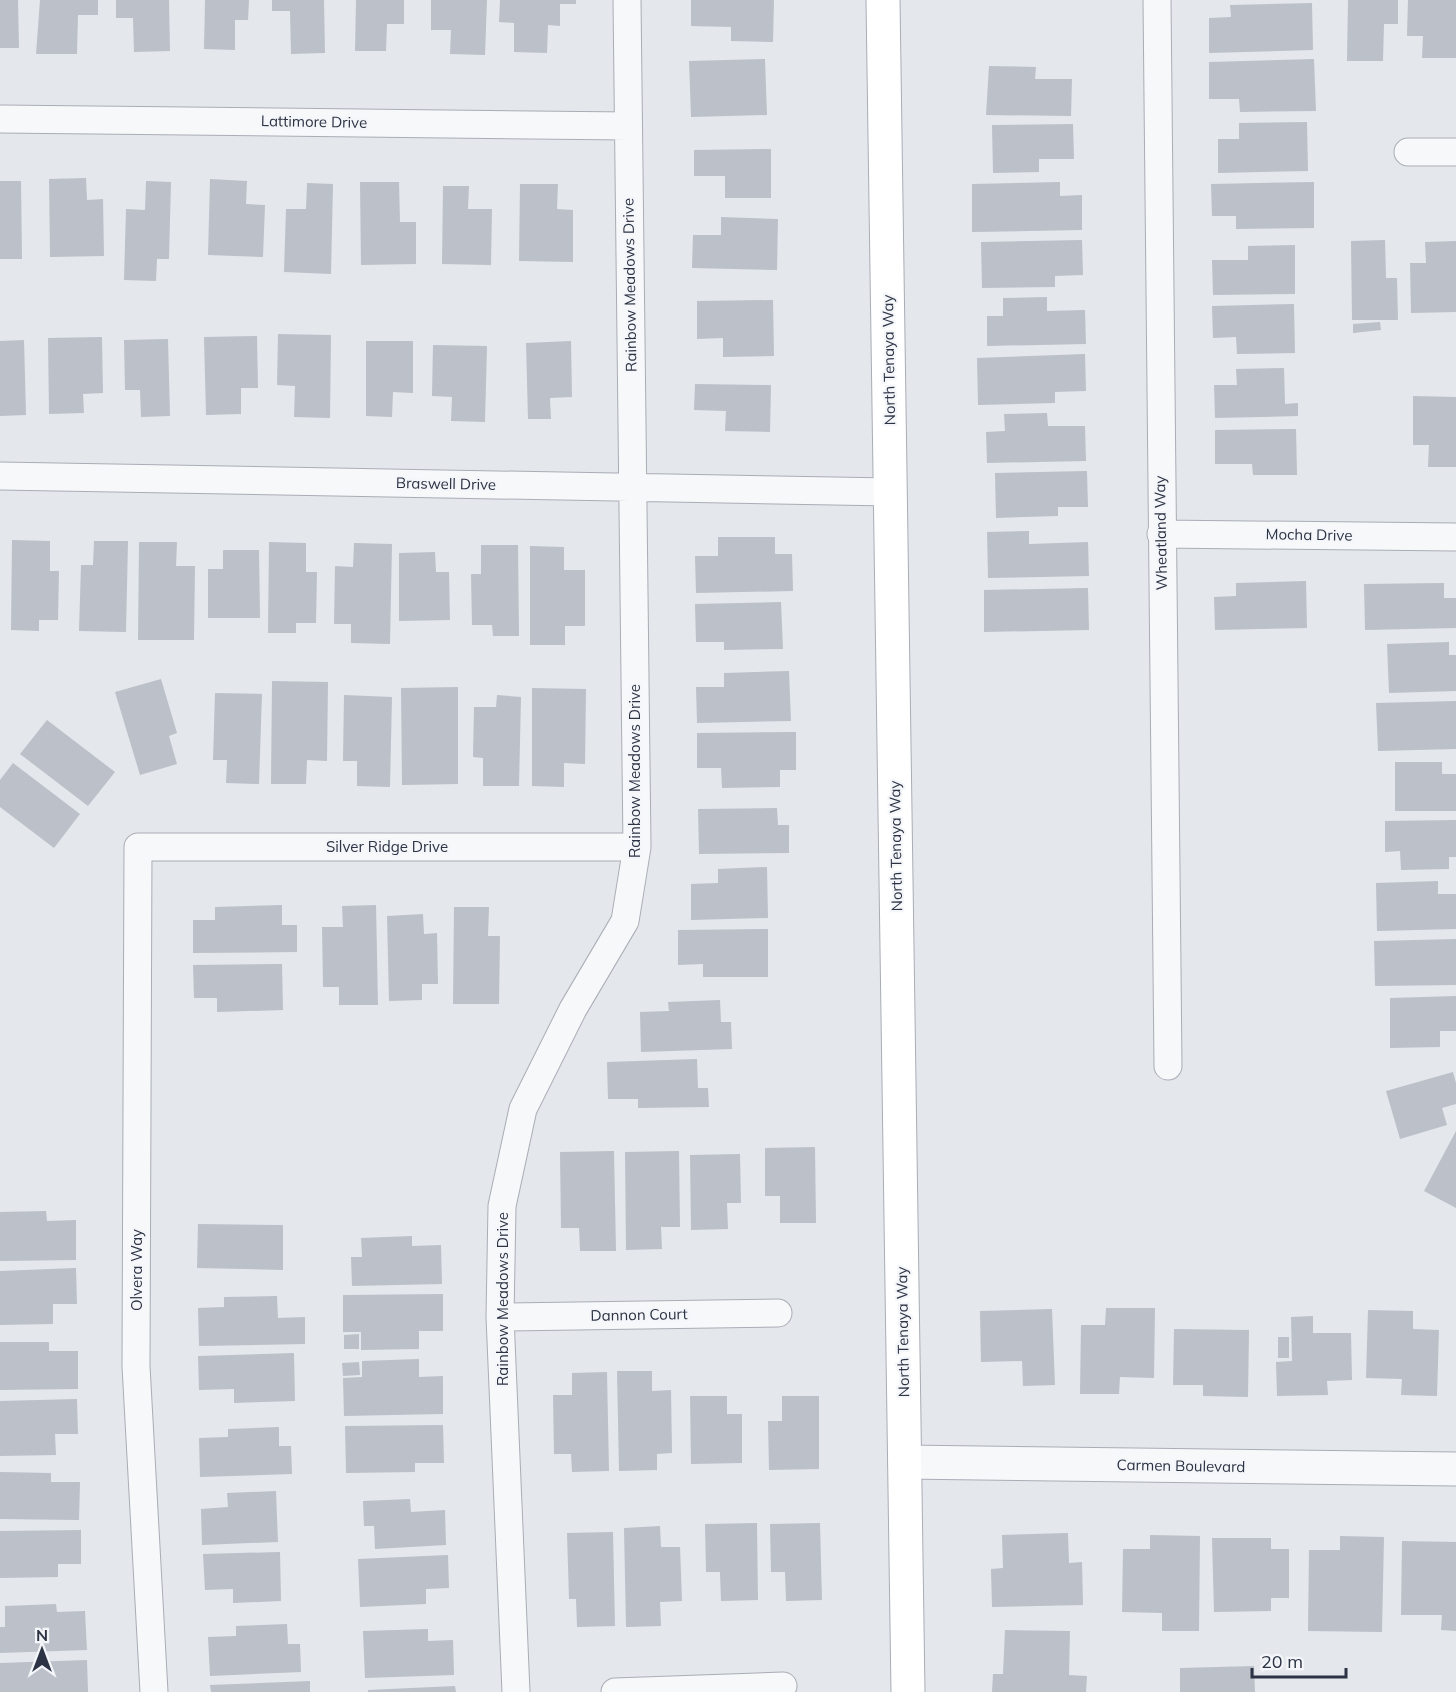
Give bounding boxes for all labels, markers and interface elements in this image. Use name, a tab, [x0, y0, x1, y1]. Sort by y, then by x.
street label: Lattimore Drive	[261, 111, 367, 132]
street label: Rainbow Meadows Drive	[618, 198, 641, 372]
street label: North Tenaya Way	[878, 294, 899, 426]
street label: Braswell Drive	[396, 473, 496, 494]
street label: Wheatland Way	[1150, 475, 1171, 591]
street label: Mocha Drive	[1265, 524, 1353, 545]
street label: Rainbow Meadows Drive	[625, 684, 644, 858]
street label: North Tenaya Way	[885, 780, 906, 912]
street label: Silver Ridge Drive	[326, 837, 448, 856]
street label: Rainbow Meadows Drive	[493, 1212, 512, 1386]
street label: Olvera Way	[127, 1229, 146, 1311]
street label: North Tenaya Way	[892, 1266, 913, 1398]
street label: Dannon Court	[590, 1304, 688, 1325]
street label: Carmen Boulevard	[1116, 1455, 1246, 1476]
north arrow	[12, 1620, 72, 1680]
text: N	[36, 1625, 48, 1645]
scale bar	[1252, 1641, 1346, 1679]
text: 20 m	[1261, 1650, 1303, 1673]

